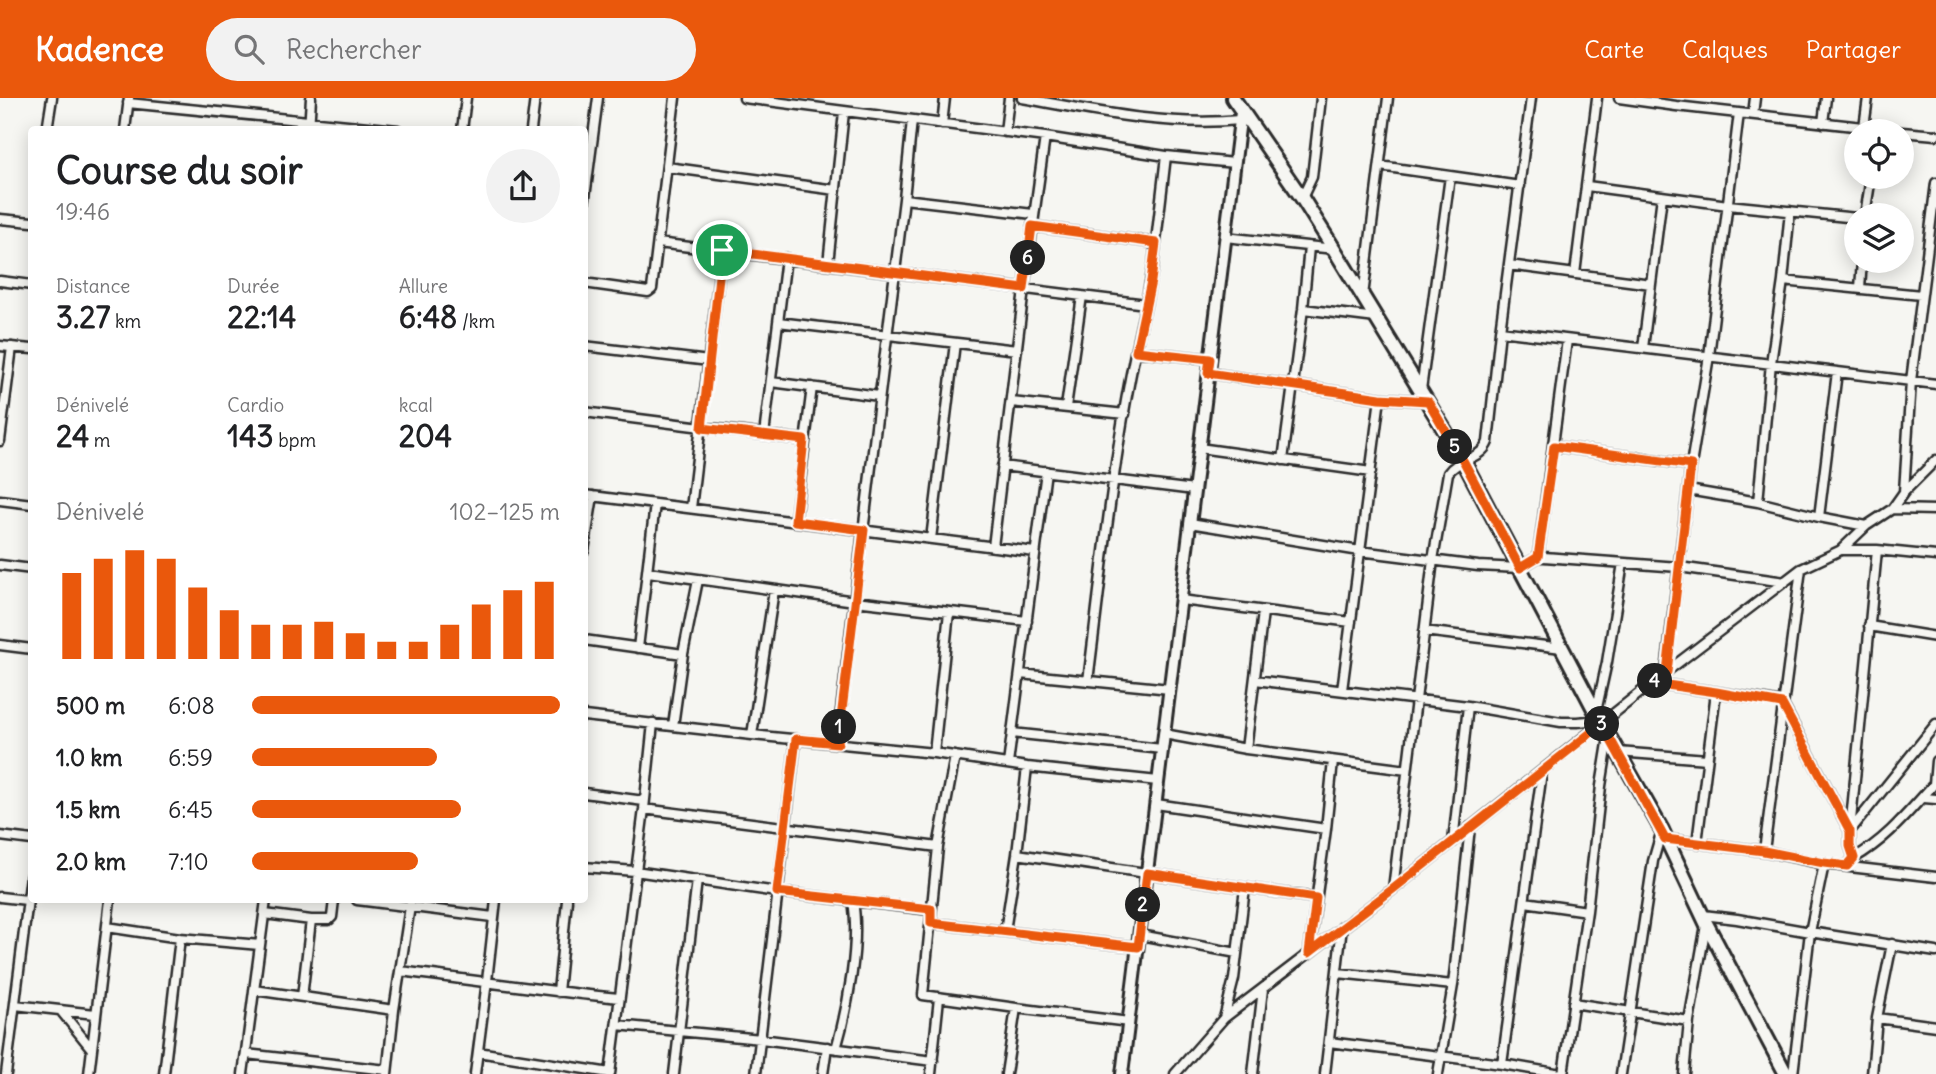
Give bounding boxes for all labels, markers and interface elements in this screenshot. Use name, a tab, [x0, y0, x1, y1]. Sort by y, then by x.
search box	[206, 18, 696, 81]
text: Kadence	[35, 28, 164, 70]
icon: search	[230, 30, 268, 68]
text: Rechercher	[286, 33, 422, 66]
text: Carte	[1584, 34, 1644, 64]
text: Calques	[1682, 34, 1768, 64]
text: Partager	[1806, 34, 1901, 64]
map controls	[1844, 119, 1914, 273]
button: locate	[1844, 119, 1914, 189]
text: Course du soir	[56, 147, 303, 194]
button: share	[486, 149, 560, 223]
text: 19:46	[56, 197, 110, 226]
button: layers	[1844, 203, 1914, 273]
pin	[692, 220, 752, 280]
icon: arrive	[703, 231, 741, 269]
pin: 6	[1010, 240, 1046, 276]
text: 6	[1022, 245, 1033, 269]
text: Distance	[56, 274, 130, 298]
text: Durée	[227, 274, 280, 298]
text: Allure	[399, 274, 448, 298]
text: 3.27	[56, 298, 110, 336]
text: 22:14	[227, 298, 296, 336]
text: 6:48	[399, 298, 457, 336]
text: km	[110, 309, 141, 333]
text: /km	[457, 309, 495, 333]
text: Dénivelé	[56, 393, 129, 417]
text: Cardio	[227, 393, 284, 417]
text: kcal	[399, 393, 433, 417]
text: 24	[56, 417, 89, 455]
text: 143	[227, 417, 274, 455]
text: 204	[399, 417, 452, 455]
text: m	[89, 428, 111, 452]
text: bpm	[274, 428, 316, 452]
pin: 5	[1438, 430, 1472, 464]
text: 5	[1449, 434, 1460, 458]
text: Dénivelé	[56, 497, 144, 526]
text: 102–125 m	[449, 497, 560, 526]
pin: 4	[1638, 664, 1672, 698]
text: 4	[1649, 668, 1660, 692]
text: 500 m	[56, 691, 125, 720]
text: 6:08	[168, 691, 215, 720]
pin: 3	[1584, 706, 1620, 742]
pin: 1	[822, 710, 856, 744]
text: 3	[1596, 711, 1607, 735]
text: 1	[835, 714, 842, 738]
text: 1.0 km	[56, 743, 122, 772]
text: 6:59	[168, 743, 213, 772]
text: 1.5 km	[56, 795, 121, 824]
text: 6:45	[168, 795, 213, 824]
text: 2.0 km	[56, 847, 126, 876]
text: 7:10	[168, 847, 209, 876]
pin: 2	[1126, 888, 1160, 922]
text: 2	[1137, 892, 1148, 916]

